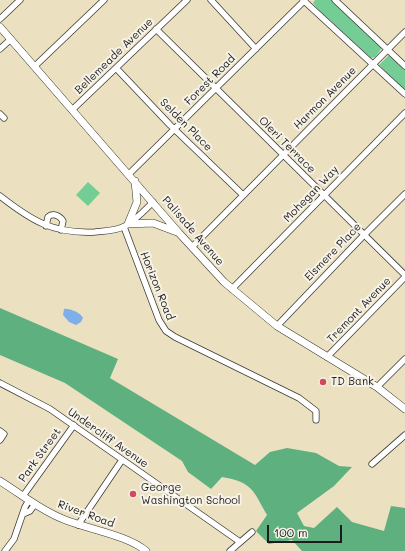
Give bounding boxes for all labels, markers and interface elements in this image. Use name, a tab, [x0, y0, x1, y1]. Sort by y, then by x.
street label: Bellemeade Avenue	[72, 15, 156, 97]
street label: Forest Road	[182, 52, 238, 108]
street label: Harmon Avenue	[291, 64, 359, 132]
street label: Selden Place	[157, 96, 215, 154]
street label: Oleri Terrace	[256, 114, 318, 176]
street label: Mohegan Way	[281, 163, 341, 225]
street label: Palisade Avenue	[159, 194, 227, 268]
street label: Elsmere Place	[302, 220, 364, 284]
street label: Horizon Road	[137, 250, 177, 322]
street label: Tremont Avenue	[324, 274, 394, 346]
place label: TD Bank	[331, 375, 374, 389]
marker: TD Bank	[318, 377, 328, 387]
street label: Undercliff Avenue	[65, 405, 151, 471]
street label: Park Street	[16, 425, 64, 485]
place label: George Washington School	[141, 481, 241, 507]
marker: George Washington School	[128, 489, 138, 499]
street label: River Road	[56, 498, 116, 530]
scale bar	[269, 517, 344, 543]
text: 100 m	[274, 524, 308, 540]

